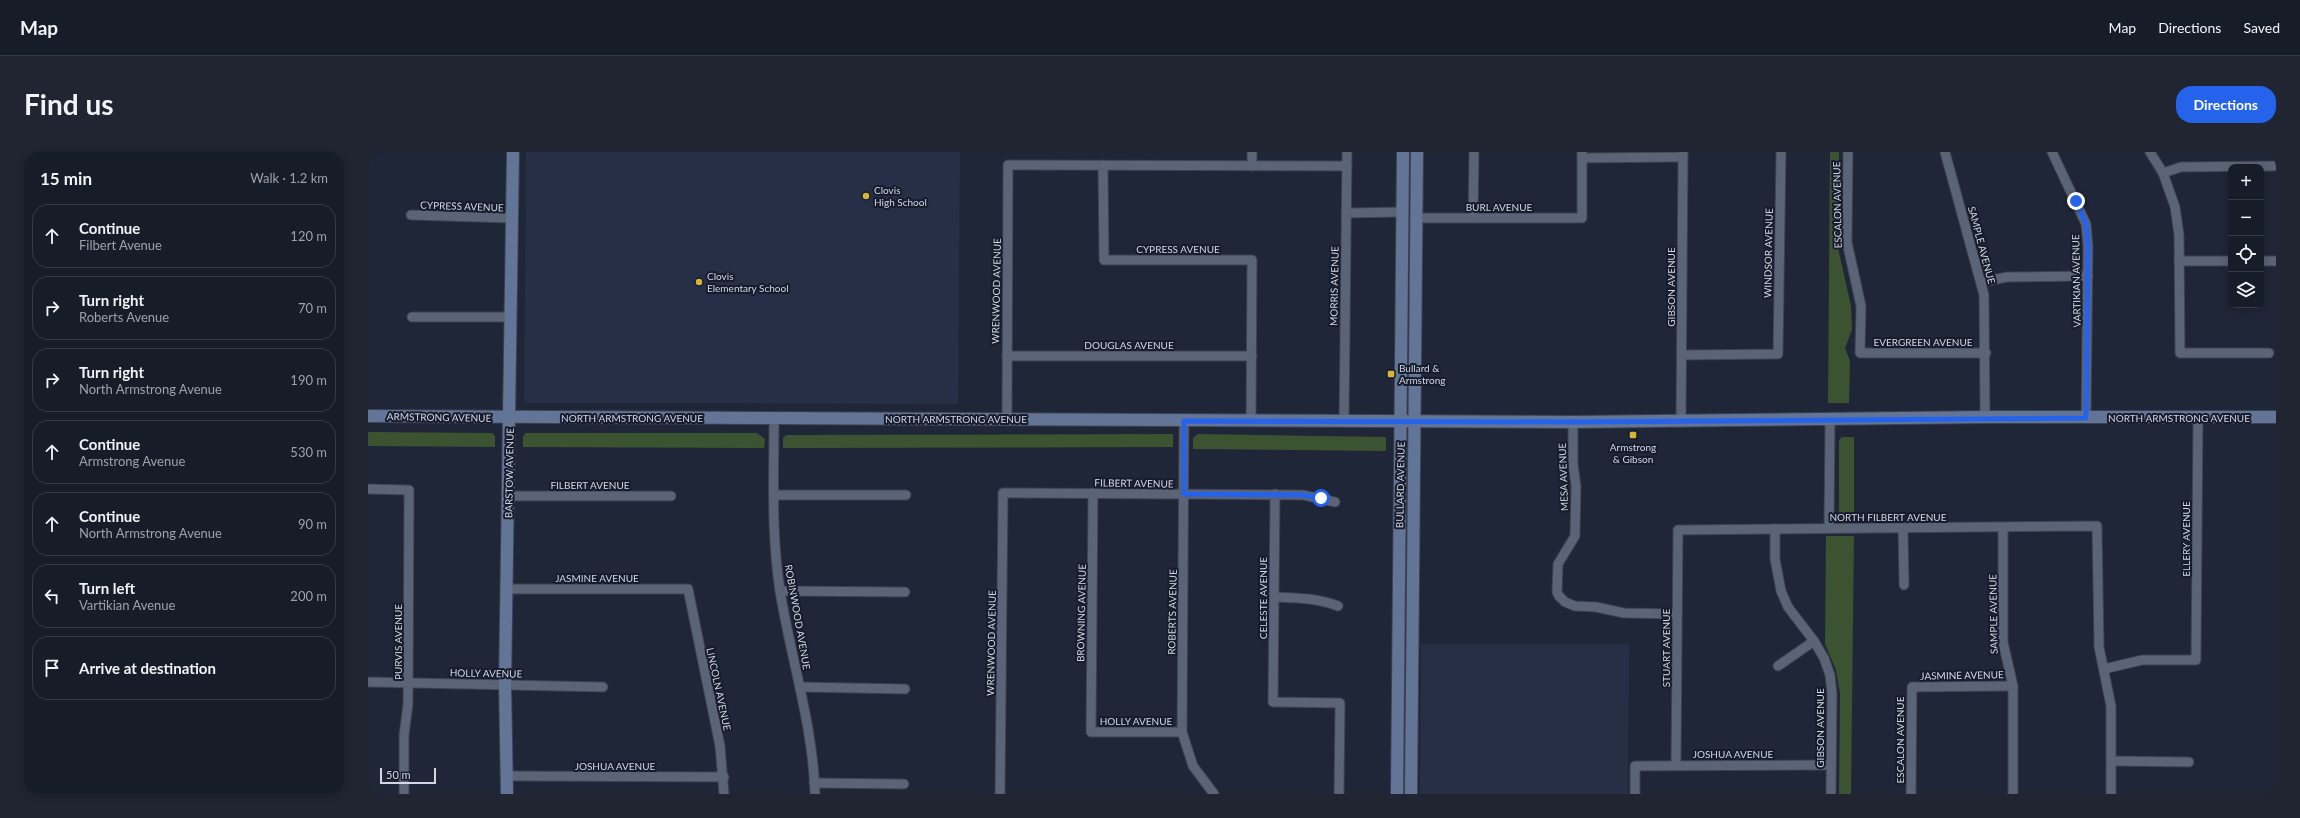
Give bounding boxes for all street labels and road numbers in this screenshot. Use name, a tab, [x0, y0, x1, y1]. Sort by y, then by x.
street label: ESCALON AVENUE	[1830, 161, 1844, 249]
street label: CYPRESS AVENUE	[420, 199, 504, 213]
street label: BURL AVENUE	[1466, 201, 1533, 213]
street label: SAMPLE AVENUE	[1966, 205, 1998, 285]
street label: WINDSOR AVENUE	[1761, 208, 1775, 298]
street label: VARTIKIAN AVENUE	[2069, 234, 2083, 328]
street label: WRENWOOD AVENUE	[989, 238, 1003, 344]
street label: CYPRESS AVENUE	[1136, 243, 1220, 255]
street label: MORRIS AVENUE	[1327, 246, 1341, 326]
street label: GIBSON AVENUE	[1665, 247, 1677, 327]
street label: EVERGREEN AVENUE	[1873, 336, 1973, 348]
street label: DOUGLAS AVENUE	[1084, 339, 1174, 351]
street label: ARMSTRONG AVENUE	[387, 410, 492, 424]
street label: NORTH ARMSTRONG AVENUE	[561, 412, 703, 424]
street label: NORTH ARMSTRONG AVENUE	[2108, 412, 2250, 424]
street label: NORTH ARMSTRONG AVENUE	[885, 413, 1027, 425]
street label: BARSTOW AVENUE	[502, 428, 516, 518]
street label: BULLARD AVENUE	[1393, 441, 1407, 528]
street label: MESA AVENUE	[1556, 442, 1570, 511]
street label: FILBERT AVENUE	[1094, 476, 1174, 490]
street label: FILBERT AVENUE	[550, 479, 630, 491]
street label: ELLERY AVENUE	[2180, 501, 2192, 577]
street label: NORTH FILBERT AVENUE	[1829, 511, 1947, 523]
street label: CELESTE AVENUE	[1257, 557, 1269, 639]
street label: ROBINWOOD AVENUE	[783, 563, 813, 671]
street label: BROWNING AVENUE	[1074, 564, 1088, 662]
street label: ROBERTS AVENUE	[1165, 569, 1179, 655]
street label: JASMINE AVENUE	[555, 572, 639, 584]
street label: SAMPLE AVENUE	[1986, 574, 2000, 654]
street label: WRENWOOD AVENUE	[984, 590, 998, 696]
street label: PURVIS AVENUE	[392, 604, 404, 680]
street label: STUART AVENUE	[1660, 608, 1672, 687]
street label: LINCOLN AVENUE	[704, 646, 734, 732]
street label: HOLLY AVENUE	[450, 666, 523, 680]
street label: JASMINE AVENUE	[1920, 668, 2004, 682]
street label: GIBSON AVENUE	[1814, 688, 1826, 768]
street label: ESCALON AVENUE	[1894, 696, 1906, 783]
street label: HOLLY AVENUE	[1100, 715, 1173, 727]
street label: JOSHUA AVENUE	[1693, 748, 1774, 760]
street label: JOSHUA AVENUE	[575, 760, 656, 772]

